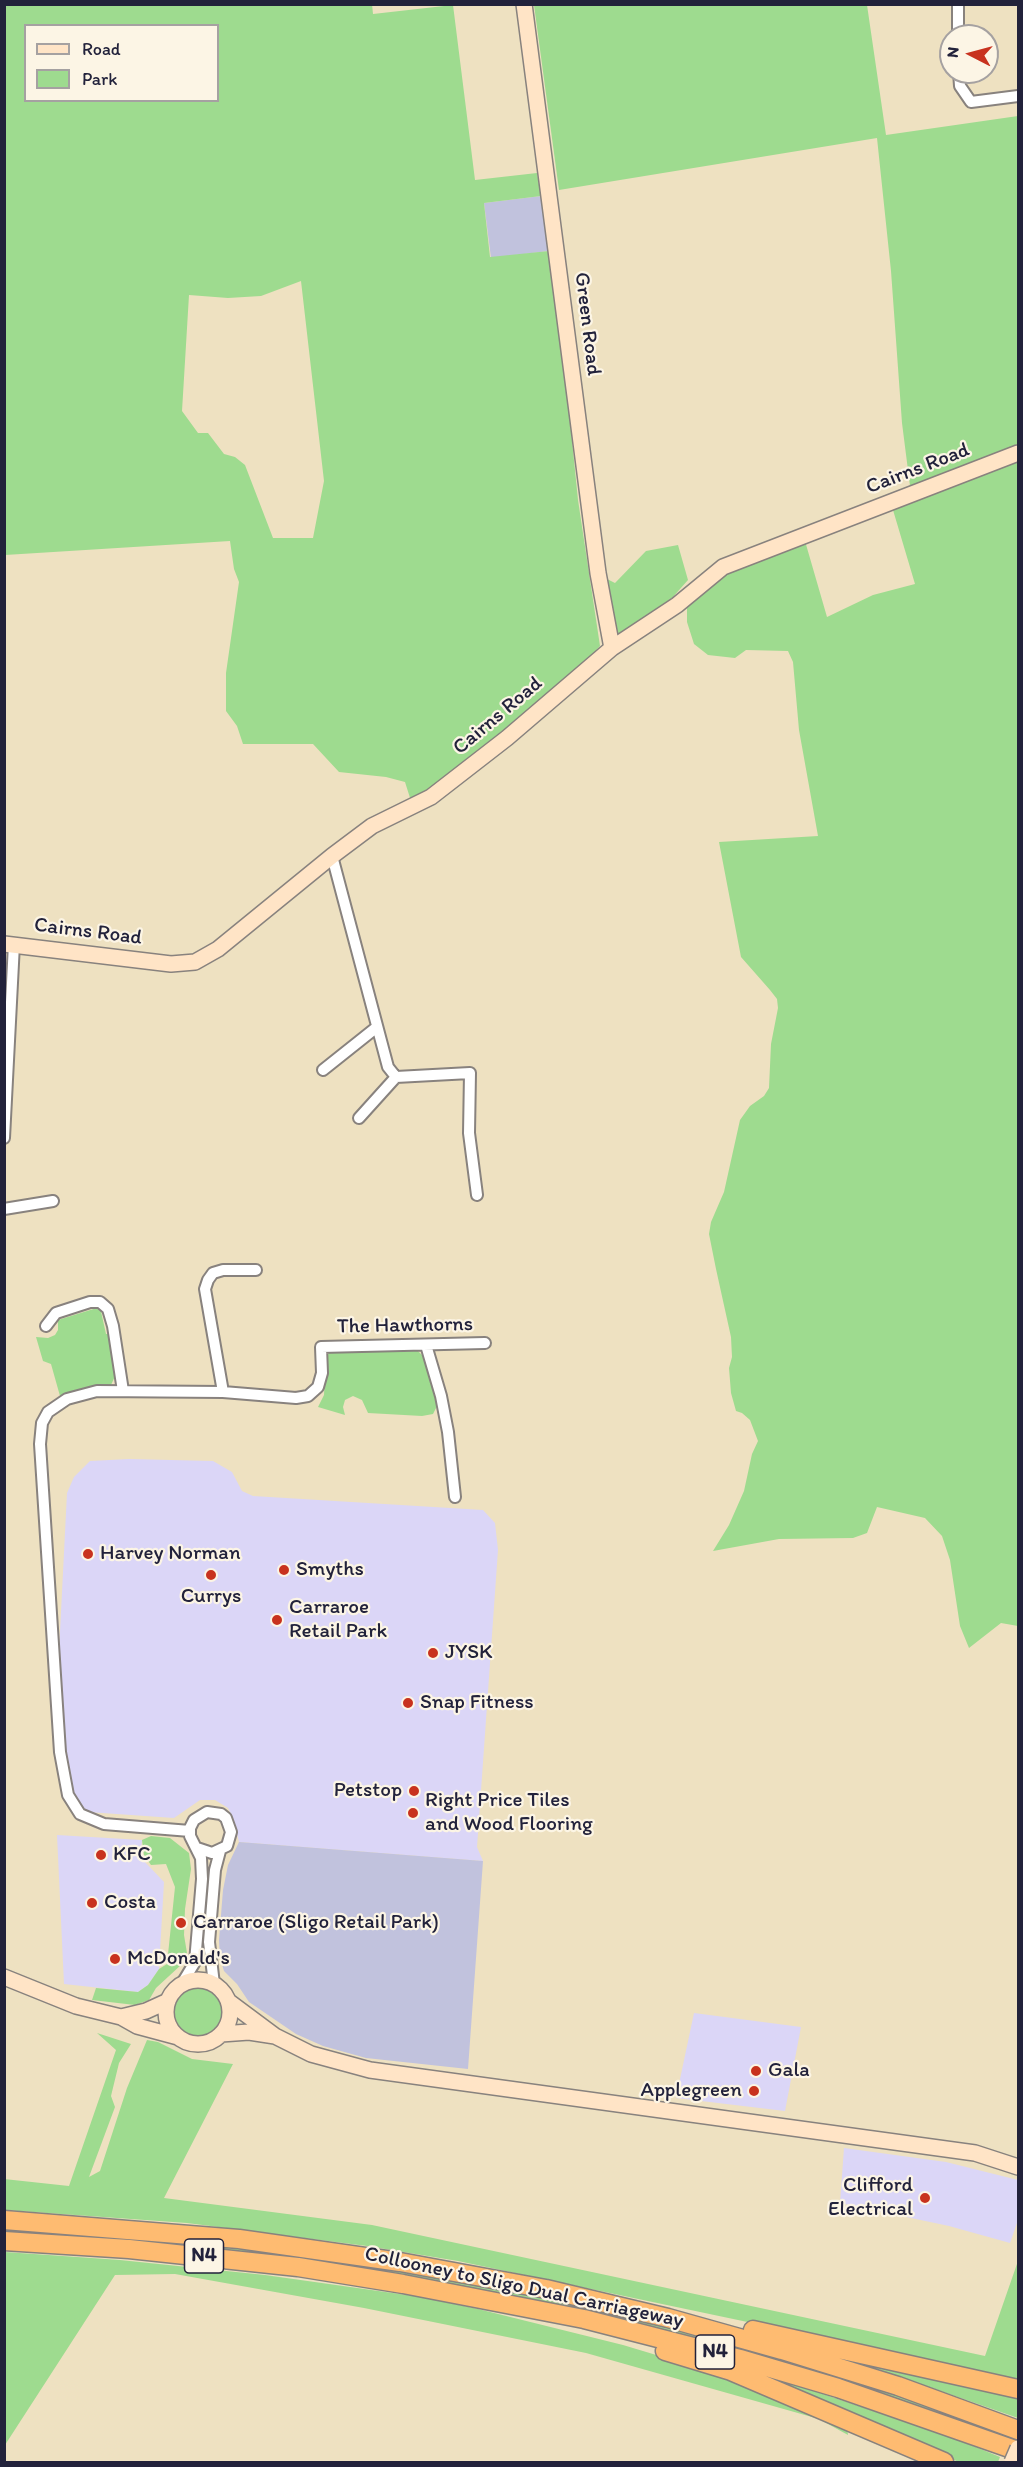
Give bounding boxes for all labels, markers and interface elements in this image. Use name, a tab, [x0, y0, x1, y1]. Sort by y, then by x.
legend	[24, 24, 219, 102]
north arrow	[939, 24, 999, 84]
text: Road	[82, 38, 121, 60]
text: N	[943, 46, 963, 59]
text: Park	[82, 68, 117, 90]
street label: Green Road	[568, 271, 606, 377]
street label: Cairns Road	[863, 438, 973, 500]
street label: Cairns Road	[448, 671, 548, 761]
street label: Cairns Road	[32, 913, 144, 951]
street label: The Hawthorns	[337, 1312, 473, 1340]
place label: Harvey Norman	[100, 1541, 241, 1567]
marker: Harvey Norman	[81, 1547, 95, 1561]
place label: Smyths	[296, 1557, 364, 1583]
marker: Smyths	[277, 1563, 291, 1577]
marker: Currys	[204, 1568, 218, 1582]
place label: Currys	[181, 1584, 241, 1610]
place label: Carraroe Retail Park	[289, 1595, 387, 1645]
marker: Carraroe Retail Park	[270, 1613, 284, 1627]
place label: JYSK	[445, 1640, 492, 1666]
marker: JYSK	[426, 1646, 440, 1660]
place label: Snap Fitness	[420, 1690, 534, 1716]
marker: Snap Fitness	[401, 1696, 415, 1710]
place label: Petstop	[334, 1778, 402, 1804]
marker: Petstop	[407, 1784, 421, 1798]
place label: Right Price Tiles and Wood Flooring	[425, 1788, 593, 1838]
marker: Right Price Tiles and Wood Flooring	[406, 1806, 420, 1820]
place label: KFC	[113, 1842, 151, 1868]
marker: KFC	[94, 1848, 108, 1862]
place label: Costa	[104, 1890, 156, 1916]
marker: Costa	[85, 1896, 99, 1910]
place label: Carraroe (Sligo Retail Park)	[193, 1910, 439, 1936]
marker: Carraroe (Sligo Retail Park)	[174, 1916, 188, 1930]
place label: McDonald's	[127, 1946, 230, 1972]
marker: McDonald's	[108, 1952, 122, 1966]
place label: Gala	[768, 2058, 810, 2084]
marker: Gala	[749, 2064, 763, 2078]
place label: Applegreen	[640, 2078, 742, 2104]
marker: Applegreen	[747, 2084, 761, 2098]
place label: Clifford Electrical	[828, 2173, 913, 2223]
marker: Clifford Electrical	[918, 2191, 932, 2205]
road number: N4	[184, 2239, 224, 2273]
street label: Collooney to Sligo Dual Carriageway	[362, 2242, 686, 2334]
road number: N4	[696, 2335, 734, 2369]

